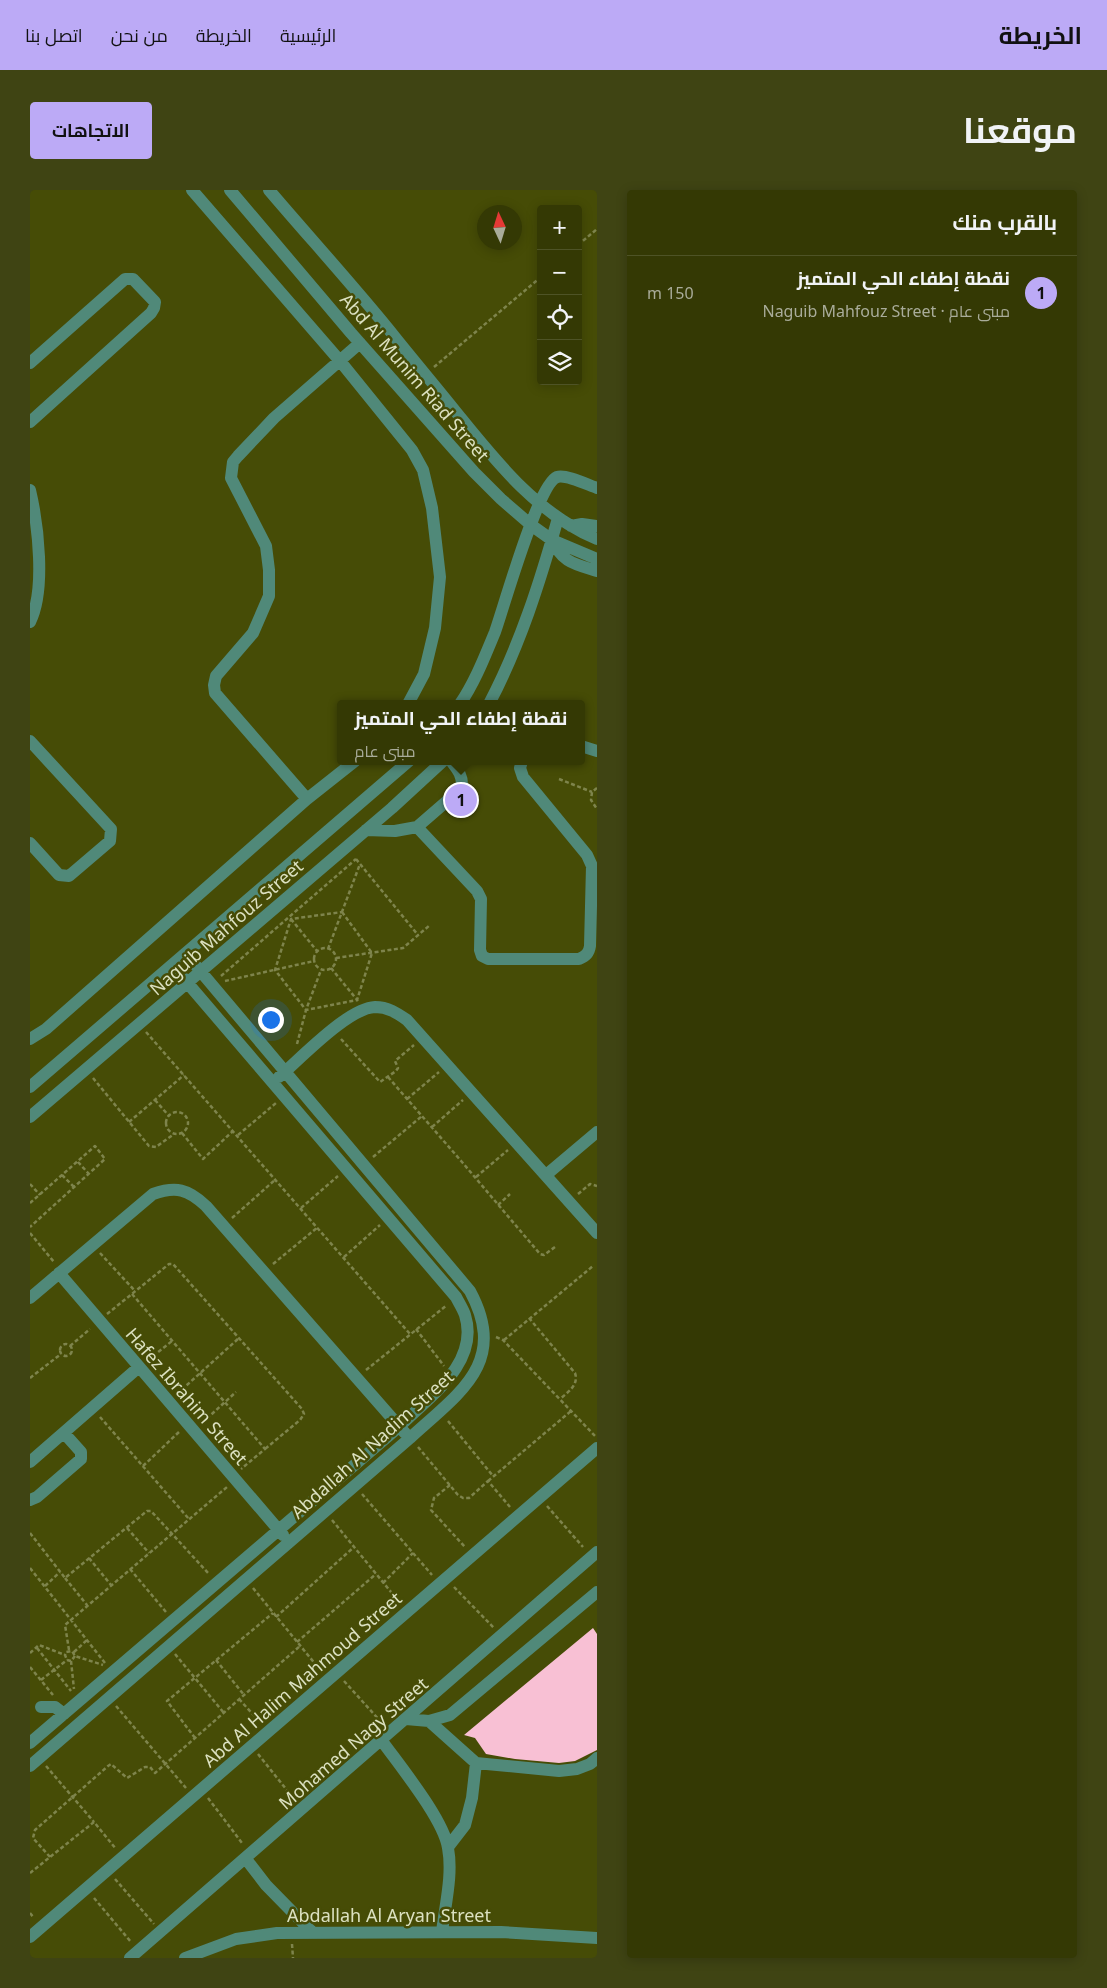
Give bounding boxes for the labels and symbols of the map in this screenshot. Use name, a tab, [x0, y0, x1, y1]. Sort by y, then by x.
north arrow	[477, 205, 522, 250]
street label: Abd Al Munim Riad Street	[335, 288, 495, 467]
pin: 1	[445, 781, 477, 819]
street label: Naguib Mahfouz Street	[144, 853, 308, 1000]
your location	[258, 1007, 284, 1033]
street label: Hafez Ibrahim Street	[121, 1322, 254, 1470]
street label: Abdallah Al Nadim Street	[286, 1364, 459, 1524]
street label: Abd Al Halim Mahmoud Street	[198, 1586, 407, 1772]
street label: Mohamed Nagy Street	[273, 1671, 433, 1814]
street label: Abdallah Al Aryan Street	[287, 1903, 492, 1927]

